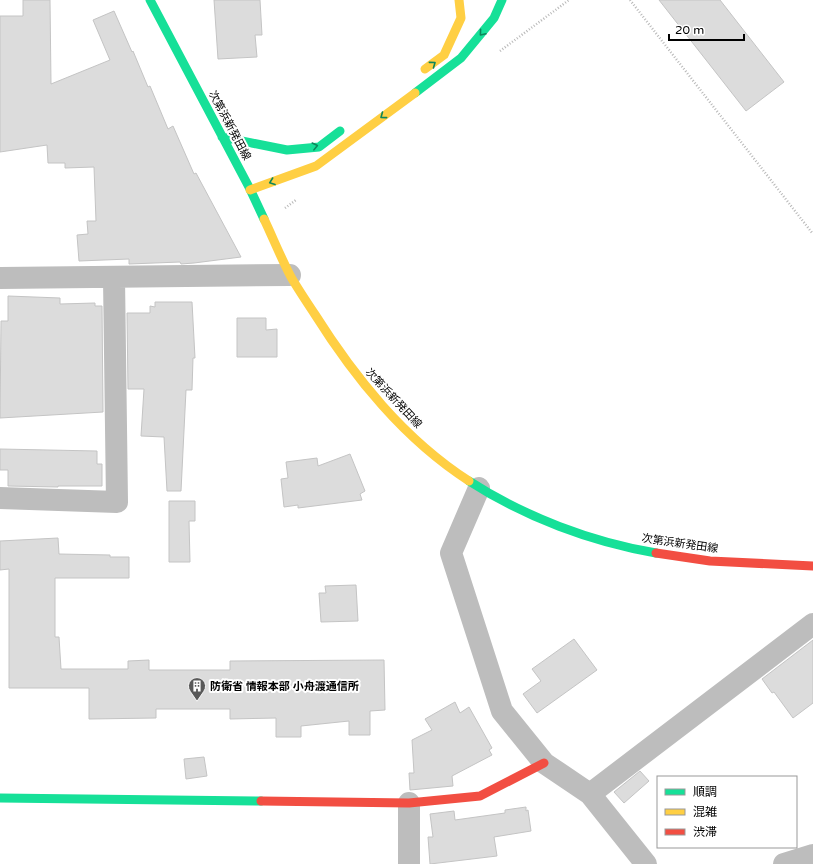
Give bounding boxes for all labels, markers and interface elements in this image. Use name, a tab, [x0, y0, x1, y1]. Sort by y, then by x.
scale bar	[669, 16, 744, 42]
text: 20 m	[675, 23, 704, 37]
one-way arrow	[480, 28, 487, 35]
one-way arrow	[428, 62, 435, 69]
street label: 次第浜新発田線	[206, 88, 253, 162]
one-way arrow	[381, 111, 388, 118]
one-way arrow	[312, 142, 319, 151]
one-way arrow	[269, 177, 276, 185]
street label: 次第浜新発田線	[363, 366, 425, 431]
street label: 次第浜新発田線	[641, 532, 719, 555]
building icon: 防衛省 情報本部 小舟渡通信所	[187, 676, 207, 701]
place label: 防衛省 情報本部 小舟渡通信所	[210, 680, 359, 693]
legend	[657, 776, 797, 848]
text: 順調	[693, 785, 717, 799]
text: 混雑	[693, 805, 717, 819]
text: 渋滞	[693, 825, 717, 839]

